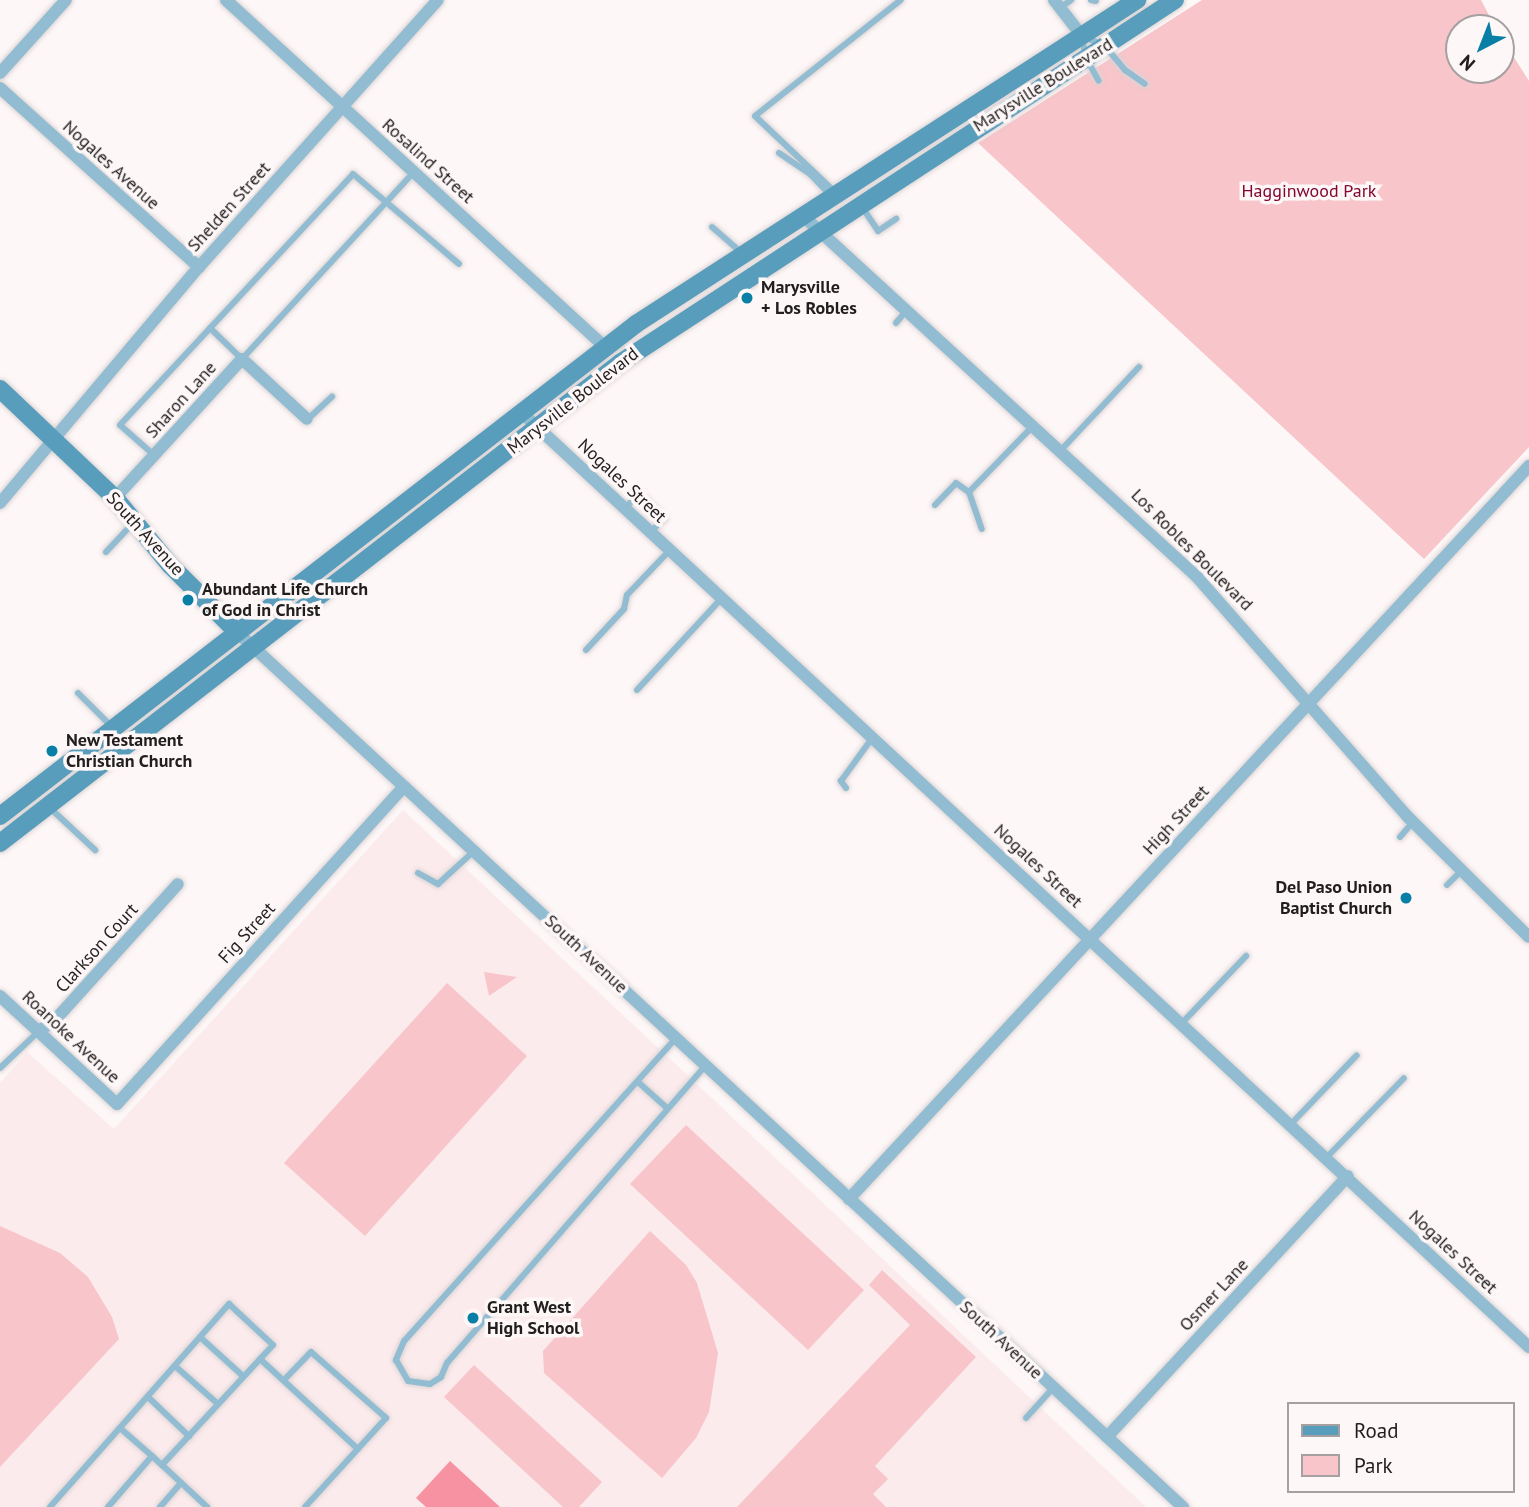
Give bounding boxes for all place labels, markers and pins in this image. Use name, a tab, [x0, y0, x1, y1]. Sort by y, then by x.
place label: Marysville + Los Robles	[761, 277, 857, 320]
marker: Marysville + Los Robles	[739, 290, 755, 306]
place label: Abundant Life Church of God in Christ	[202, 579, 368, 622]
marker: Abundant Life Church of God in Christ	[180, 592, 196, 608]
place label: New Testament Christian Church	[66, 730, 193, 772]
marker: New Testament Christian Church	[44, 743, 60, 759]
place label: Del Paso Union Baptist Church	[1275, 877, 1392, 920]
marker: Del Paso Union Baptist Church	[1398, 890, 1414, 906]
place label: Grant West High School	[487, 1297, 579, 1340]
marker: Grant West High School	[465, 1310, 481, 1326]

